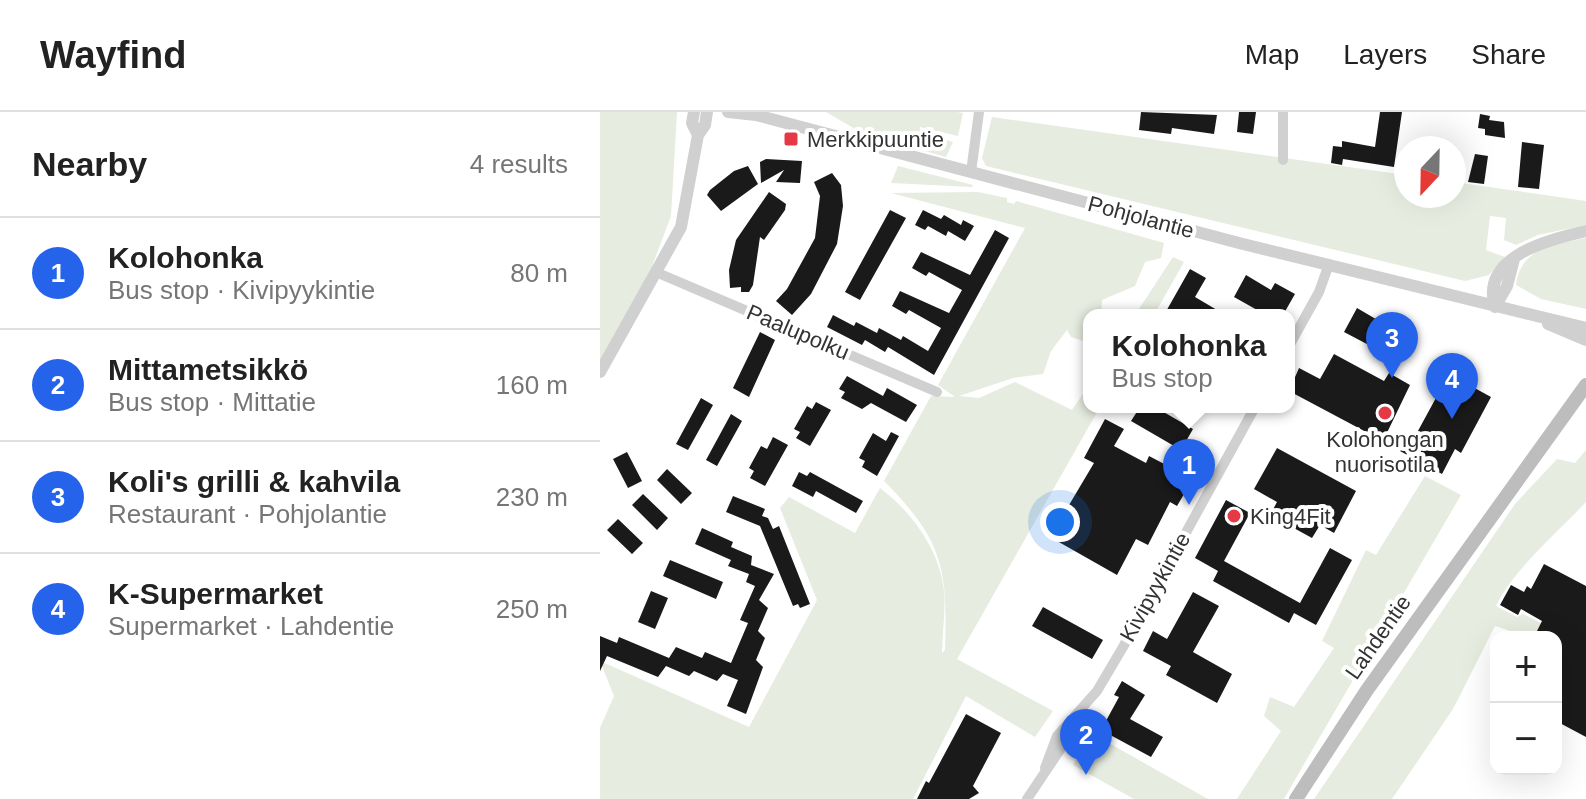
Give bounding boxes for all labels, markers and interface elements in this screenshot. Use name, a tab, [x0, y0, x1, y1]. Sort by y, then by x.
text: Wayfind	[40, 34, 186, 76]
text: Map	[1245, 39, 1299, 70]
text: Layers	[1343, 39, 1427, 70]
text: Share	[1471, 39, 1546, 70]
place label: Merkkipuuntie	[807, 127, 944, 152]
marker: Merkkipuuntie	[782, 130, 800, 148]
north arrow	[1394, 136, 1466, 208]
text: Nearby	[32, 145, 147, 183]
text: 4 results	[470, 149, 568, 179]
street label: Pohjolantie	[1085, 191, 1197, 243]
text: Kolohonka	[108, 241, 263, 274]
text: 1	[51, 258, 65, 288]
text: 80 m	[510, 258, 568, 288]
text: Bus stop · Kivipyykintie	[108, 275, 375, 305]
street label: Paalupolku	[743, 299, 853, 365]
popup	[1083, 309, 1295, 413]
pin: 3	[1366, 312, 1418, 378]
text: Kolohonka	[1112, 329, 1267, 362]
text: Mittametsikkö	[108, 353, 308, 386]
pin: 4	[1426, 353, 1478, 419]
text: Bus stop	[1112, 363, 1213, 393]
text: 2	[51, 370, 65, 400]
text: 160 m	[496, 370, 568, 400]
text: Bus stop · Mittatie	[108, 387, 316, 417]
marker: Kolohongan nuorisotila	[1376, 404, 1394, 422]
place label: Kolohongan nuorisotila	[1326, 427, 1444, 477]
pin: 1	[1163, 439, 1215, 505]
text: Koli's grilli & kahvila	[108, 465, 400, 498]
text: 3	[51, 482, 65, 512]
text: 230 m	[496, 482, 568, 512]
text: Restaurant · Pohjolantie	[108, 499, 387, 529]
your location	[1040, 502, 1080, 542]
place label: King4Fit	[1250, 504, 1331, 529]
marker: King4Fit	[1225, 507, 1243, 525]
street label: Kivipyykintie	[1115, 528, 1195, 646]
text: K-Supermarket	[108, 577, 323, 610]
street label: Lahdentie	[1340, 590, 1416, 684]
text: 4	[51, 594, 65, 624]
text: 250 m	[496, 594, 568, 624]
text: Supermarket · Lahdentie	[108, 611, 394, 641]
map controls	[1490, 631, 1562, 775]
button: +	[1490, 631, 1562, 703]
button: −	[1490, 703, 1562, 775]
pin: 2	[1060, 709, 1112, 775]

